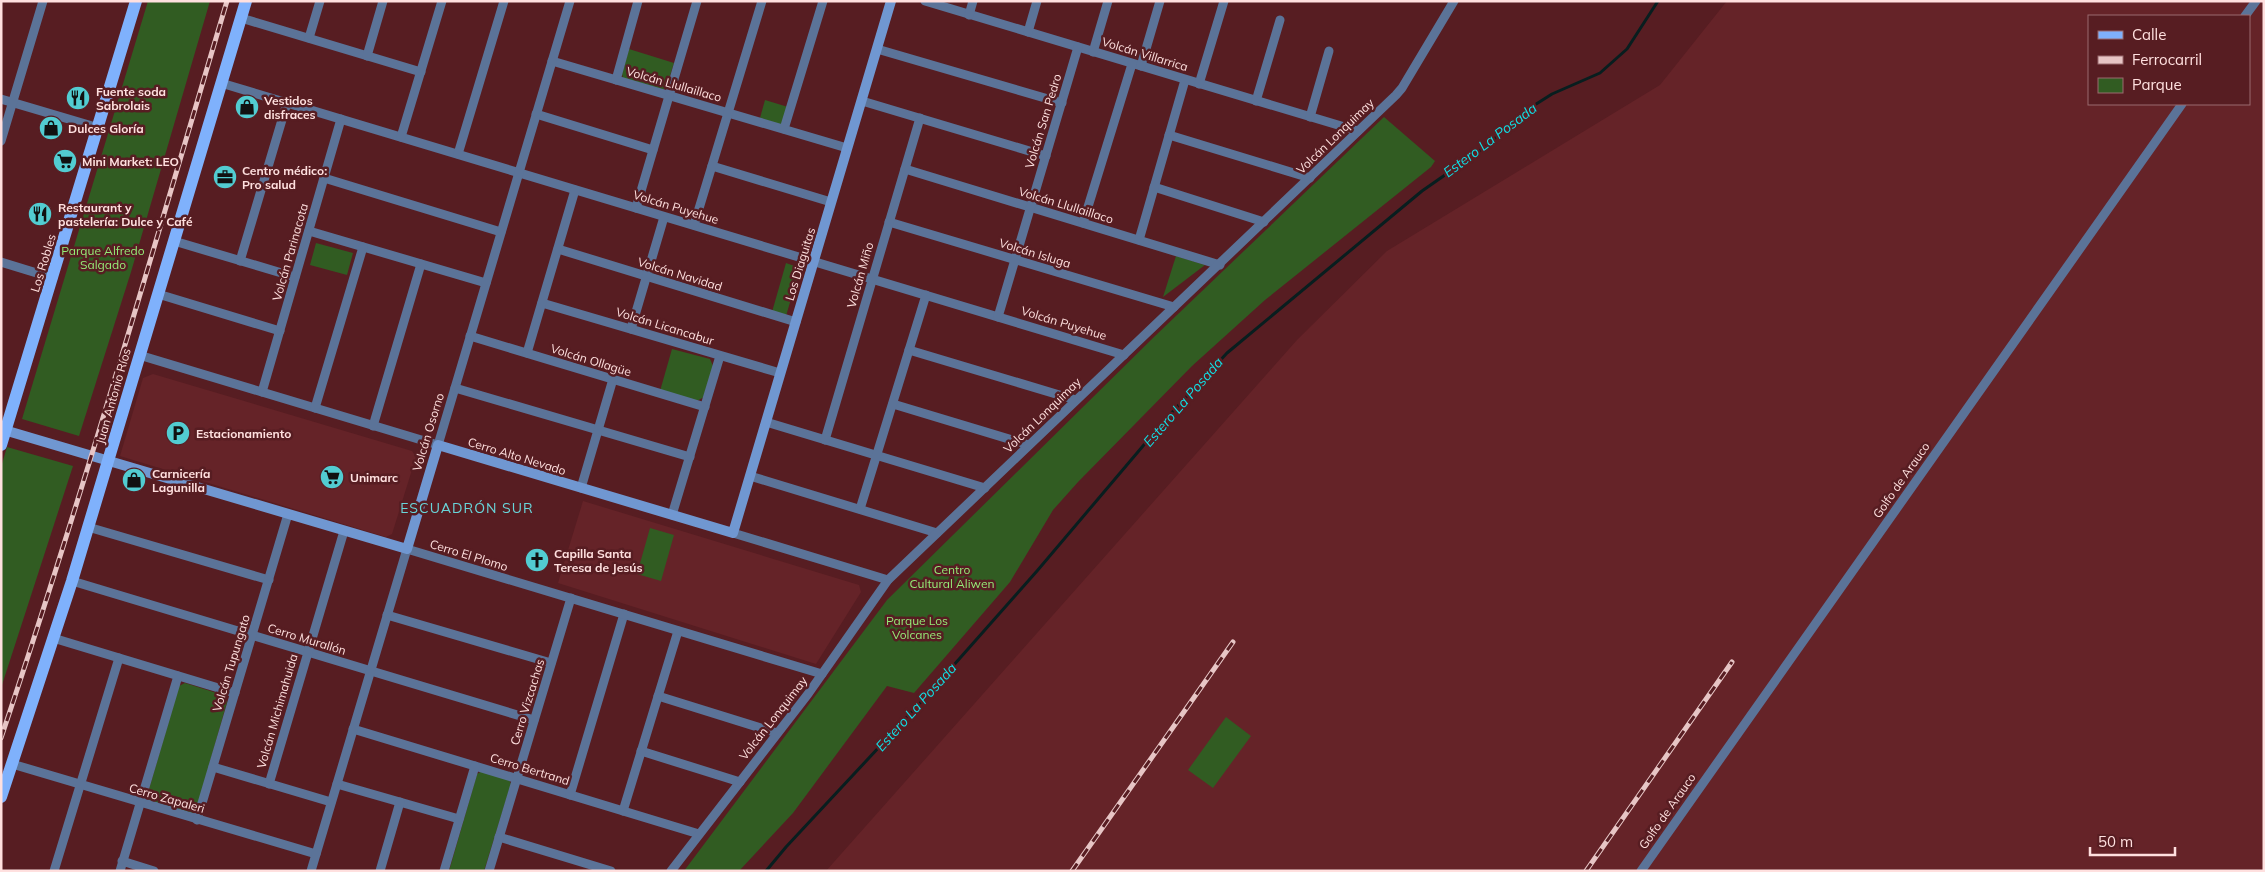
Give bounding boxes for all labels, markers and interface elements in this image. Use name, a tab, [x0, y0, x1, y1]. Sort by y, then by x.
legend	[2088, 15, 2250, 105]
text: Calle	[2132, 25, 2166, 44]
street label: Volcán Villarrica	[1100, 34, 1190, 74]
text: Ferrocarril	[2132, 50, 2202, 69]
street label: Volcán Llullaillaco	[625, 63, 723, 105]
street label: Volcán San Pedro	[1022, 72, 1065, 170]
text: Parque	[2132, 75, 2182, 94]
place label: Fuente soda Sabrolais	[96, 84, 166, 113]
restaurant icon: Fuente soda Sabrolais	[65, 85, 91, 111]
place label: Vestidos disfraces	[263, 93, 316, 122]
shop icon: Vestidos disfraces	[234, 94, 260, 120]
street label: Volcán Lonquimay	[1293, 95, 1377, 177]
water label: Estero La Posada	[1440, 99, 1540, 181]
shop icon: Dulces Gloría	[38, 115, 64, 141]
place label: Dulces Gloría	[68, 121, 144, 136]
supermarket icon: Mini Market: LEO	[52, 148, 78, 174]
place label: Mini Market: LEO	[82, 154, 179, 169]
place label: Centro médico: Pro salud	[242, 163, 327, 192]
office icon: Centro médico: Pro salud	[212, 164, 238, 190]
street label: Volcán Llullaillaco	[1017, 183, 1115, 227]
street label: Volcán Puyehue	[631, 187, 721, 227]
place label: Restaurant y pastelería: Dulce y Café	[58, 200, 193, 229]
restaurant icon: Restaurant y pastelería: Dulce y Café	[27, 201, 53, 227]
street label: Volcán Parinacota	[269, 201, 311, 303]
street label: Los Diaguitas	[782, 226, 818, 302]
street label: Los Robles	[27, 232, 59, 294]
street label: Volcán Isluga	[997, 235, 1073, 271]
street label: Volcán Miño	[843, 240, 877, 310]
park label: Parque Alfredo Salgado	[61, 243, 145, 272]
street label: Volcán Navidad	[636, 254, 724, 294]
street label: Volcán Puyehue	[1019, 303, 1109, 343]
street label: Volcán Licancabur	[614, 304, 716, 348]
street label: Volcán Ollagüe	[549, 341, 633, 379]
street label: Juan Antonio Ríos	[92, 346, 134, 446]
water label: Estero La Posada	[1139, 354, 1227, 450]
street label: Volcán Lonquimay	[1000, 374, 1084, 456]
street label: Volcán Osorno	[409, 391, 447, 473]
parking icon: Estacionamiento	[165, 420, 191, 446]
place label: Estacionamiento	[196, 426, 291, 441]
street label: Cerro Alto Nevado	[466, 434, 568, 478]
street label: Golfo de Arauco	[1869, 439, 1933, 521]
supermarket icon: Unimarc	[319, 464, 345, 490]
place label: Carnicería Lagunilla	[152, 466, 210, 495]
shop icon: Carnicería Lagunilla	[121, 467, 147, 493]
place label: Unimarc	[350, 470, 398, 485]
district label: ESCUADRÓN SUR	[400, 499, 534, 517]
street label: Cerro El Plomo	[428, 536, 510, 574]
place label: Capilla Santa Teresa de Jesús	[554, 546, 642, 575]
church icon: Capilla Santa Teresa de Jesús	[524, 547, 550, 573]
park label: Centro Cultural Aliwen	[910, 562, 994, 591]
street label: Volcán Tupungato	[209, 613, 253, 713]
park label: Parque Los Volcanes	[886, 613, 948, 642]
street label: Cerro Murallón	[266, 620, 348, 658]
street label: Volcán Michimahuida	[253, 652, 301, 770]
street label: Cerro Vizcachas	[507, 657, 547, 747]
water label: Estero La Posada	[872, 659, 960, 755]
street label: Volcán Lonquimay	[736, 673, 811, 763]
street label: Cerro Bertrand	[488, 750, 572, 788]
street label: Golfo de Arauco	[1635, 770, 1699, 852]
street label: Cerro Zapaleri	[127, 780, 207, 816]
scale bar	[2090, 824, 2175, 856]
text: 50 m	[2098, 832, 2133, 851]

